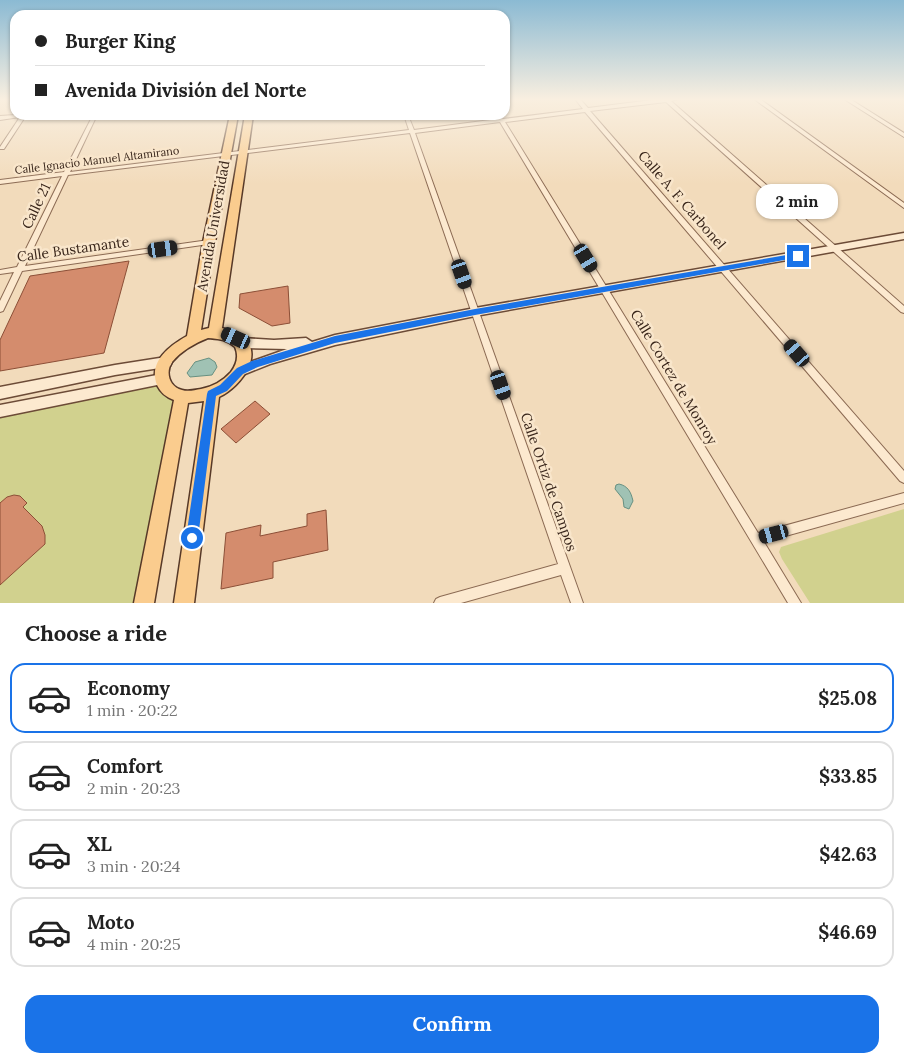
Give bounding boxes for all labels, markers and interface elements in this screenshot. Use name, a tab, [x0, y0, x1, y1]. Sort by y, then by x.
text: Burger King	[65, 29, 175, 53]
text: Avenida División del Norte	[65, 78, 306, 102]
street label: Calle Ignacio Manuel Altamirano	[14, 143, 180, 177]
street label: Calle A. F. Carbonel	[634, 147, 730, 253]
street label: Avenida Universidad	[192, 159, 233, 294]
street label: Calle 21	[18, 180, 54, 232]
callout: 2 min	[757, 184, 839, 218]
text: 2 min	[776, 191, 818, 211]
street label: Calle Bustamante	[16, 232, 131, 266]
car	[147, 239, 178, 259]
car	[571, 241, 600, 275]
route end	[787, 245, 809, 267]
car	[450, 257, 473, 291]
street label: Calle Cortez de Monroy	[627, 306, 722, 448]
car	[219, 325, 252, 351]
car	[781, 337, 812, 369]
car	[489, 368, 512, 402]
street label: Calle Ortiz de Campos	[517, 410, 581, 554]
car	[757, 523, 790, 545]
route start	[181, 527, 203, 549]
text: Choose a ride	[25, 619, 167, 647]
icon: car	[27, 676, 72, 721]
text: Economy	[87, 676, 170, 700]
text: $25.08	[818, 686, 877, 710]
text: 1 min · 20:22	[87, 700, 178, 720]
icon: car	[27, 754, 72, 799]
text: Comfort	[87, 754, 163, 778]
text: $33.85	[819, 764, 877, 788]
text: 2 min · 20:23	[87, 778, 181, 798]
icon: car	[27, 832, 72, 877]
text: XL	[87, 832, 112, 856]
text: $42.63	[819, 842, 877, 866]
text: 3 min · 20:24	[87, 856, 181, 876]
icon: car	[27, 910, 72, 955]
text: Moto	[87, 910, 134, 934]
text: $46.69	[818, 920, 877, 944]
text: 4 min · 20:25	[87, 934, 181, 954]
button: Confirm	[25, 995, 879, 1053]

